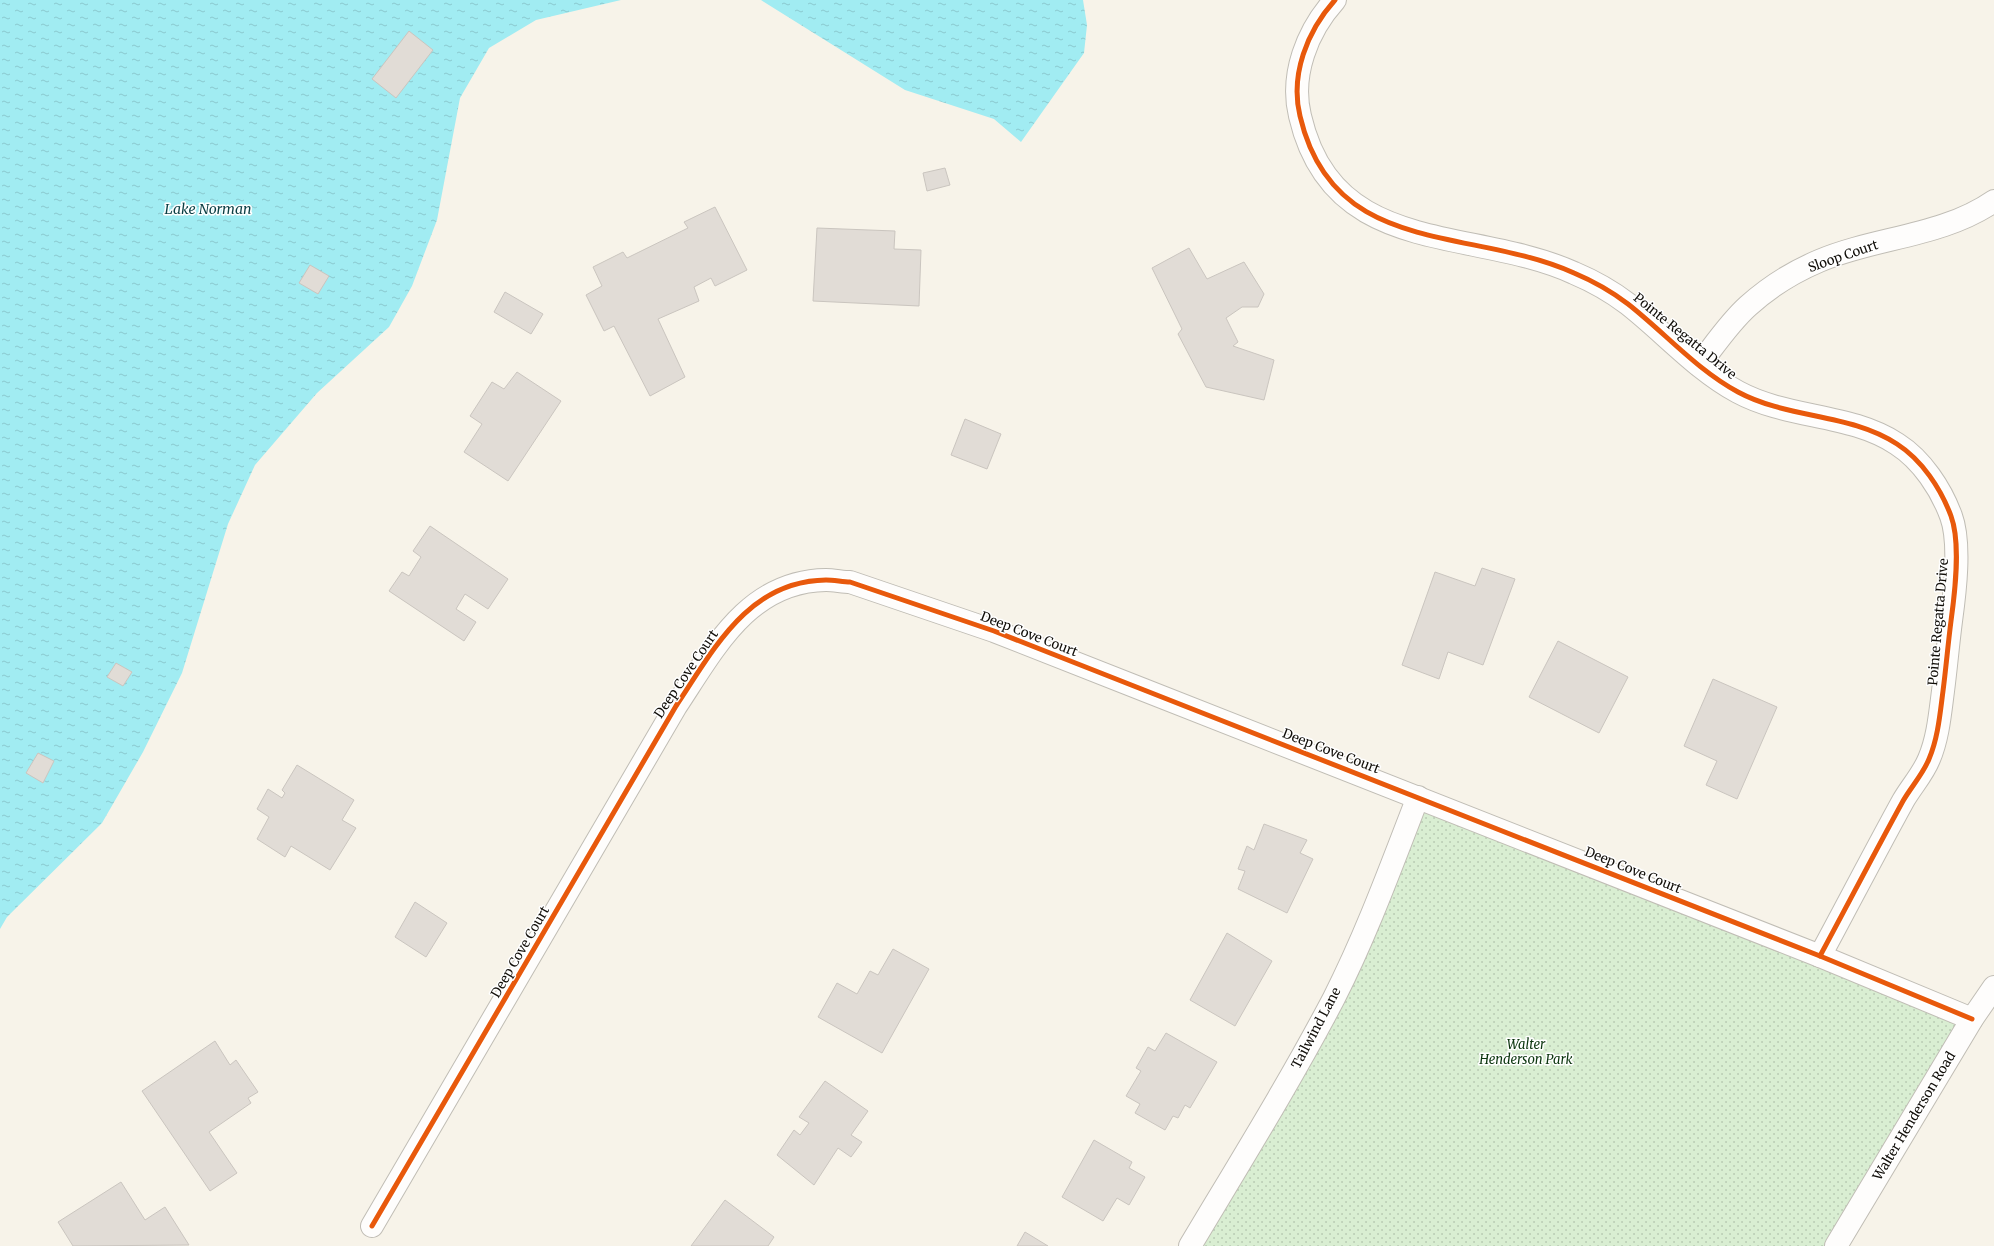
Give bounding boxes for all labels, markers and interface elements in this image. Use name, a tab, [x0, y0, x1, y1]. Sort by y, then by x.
water label: Lake Norman	[165, 200, 251, 218]
street label: Sloop Court	[1806, 236, 1880, 276]
street label: Pointe Regatta Drive	[1630, 289, 1740, 383]
street label: Pointe Regatta Drive	[1924, 557, 1952, 686]
street label: Deep Cove Court	[978, 608, 1080, 660]
street label: Deep Cove Court	[650, 627, 722, 721]
street label: Deep Cove Court	[1280, 725, 1382, 777]
street label: Deep Cove Court	[1582, 843, 1684, 897]
street label: Deep Cove Court	[487, 903, 553, 1001]
street label: Tailwind Lane	[1287, 984, 1345, 1072]
park label: Walter Henderson Park	[1478, 1036, 1573, 1068]
street label: Walter Henderson Road	[1868, 1048, 1959, 1184]

